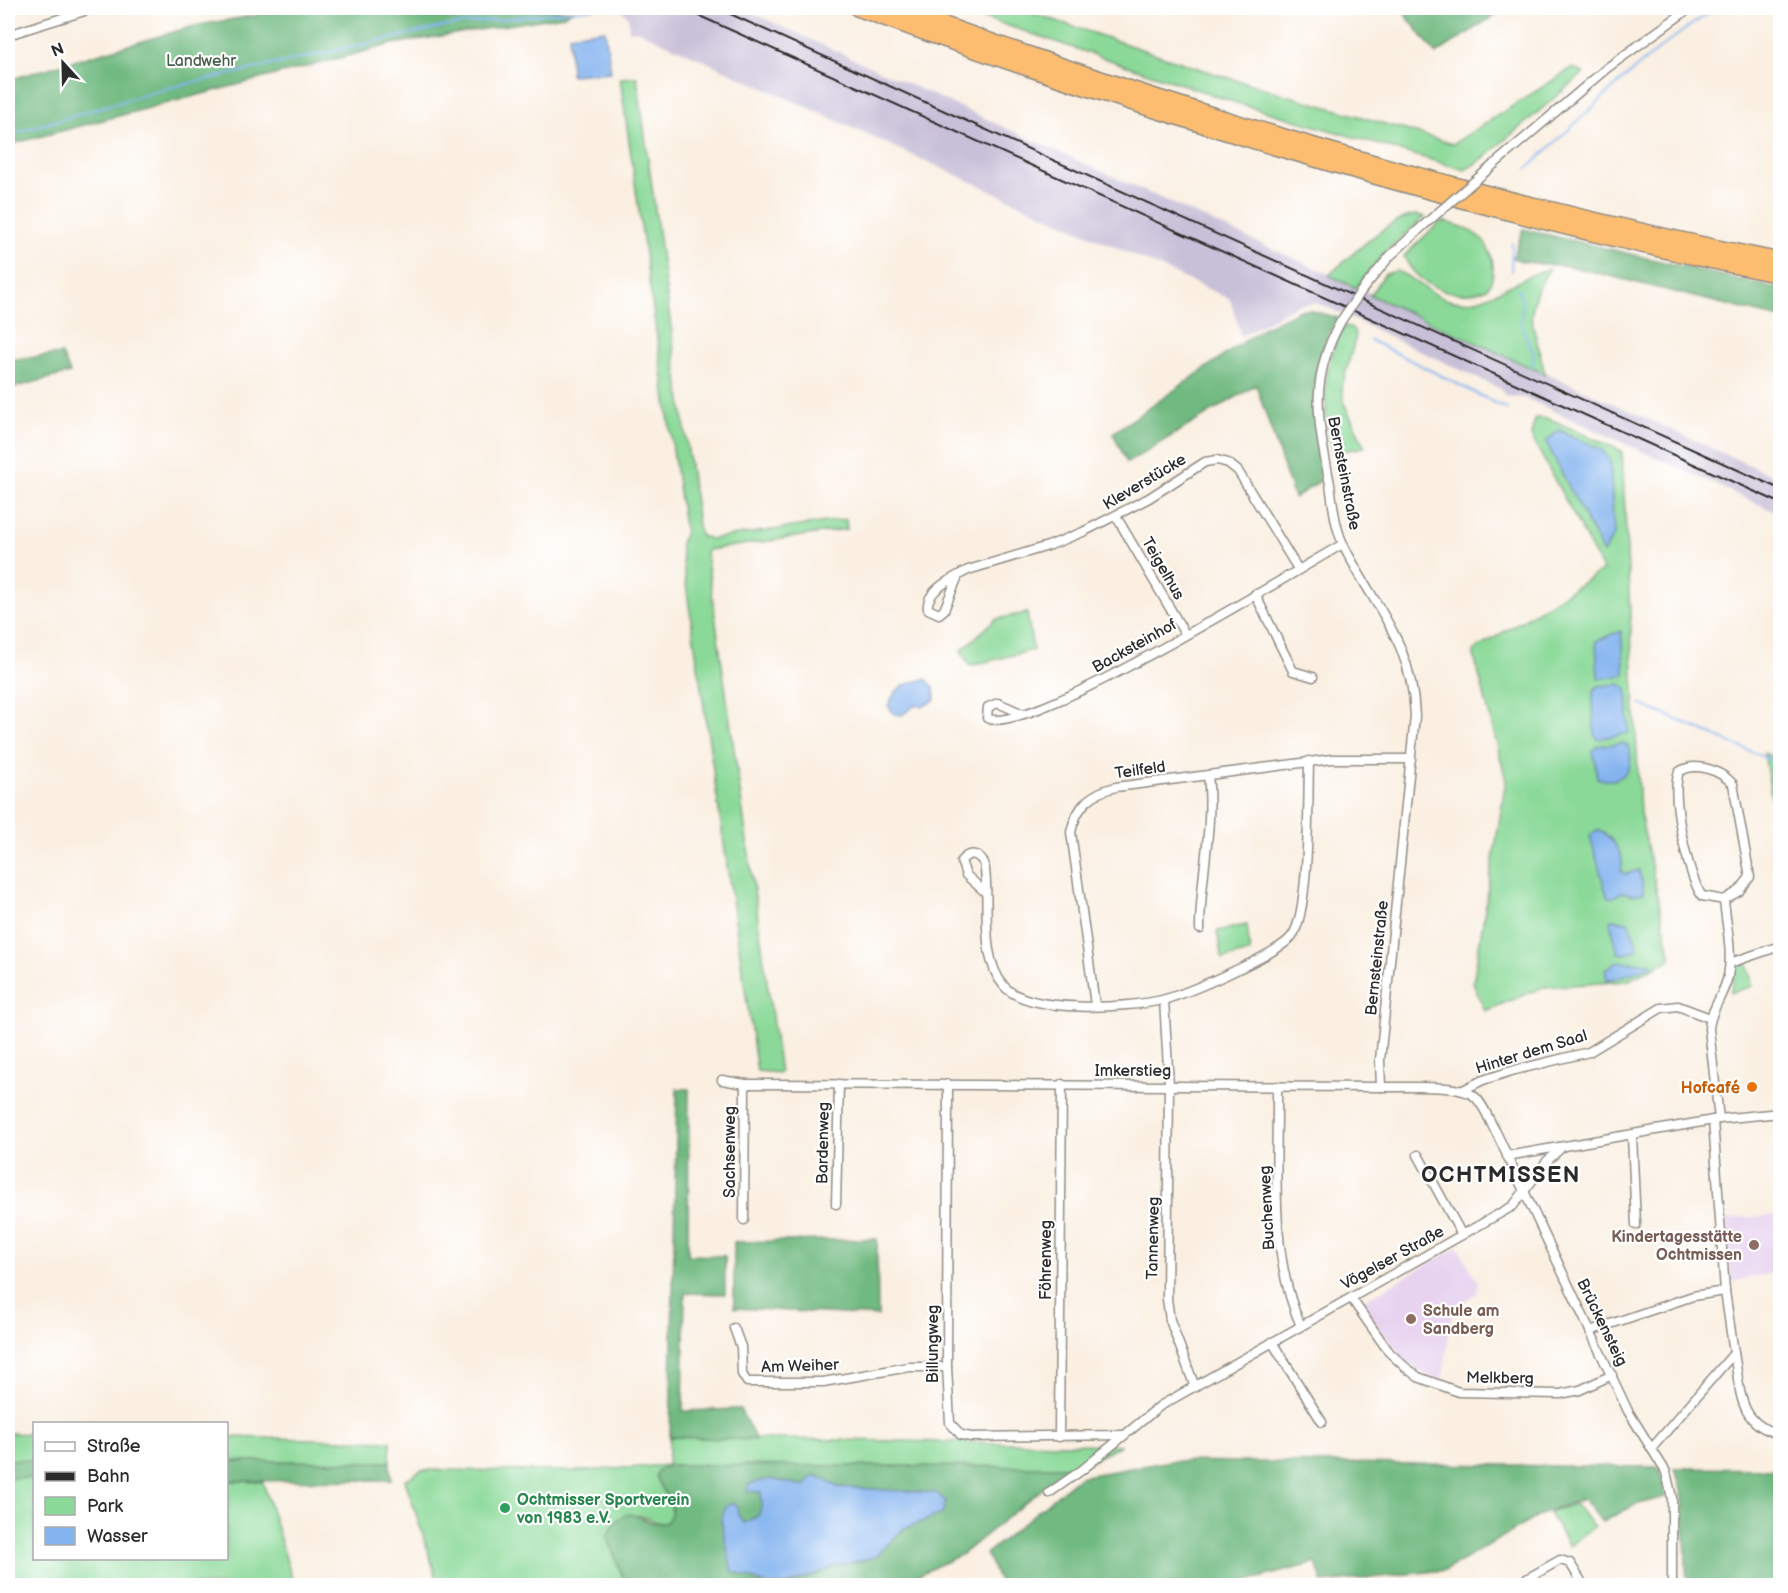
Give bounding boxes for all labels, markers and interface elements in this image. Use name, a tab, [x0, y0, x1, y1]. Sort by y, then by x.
north arrow	[33, 33, 93, 93]
text: N	[49, 39, 67, 62]
park label: Landwehr	[166, 52, 236, 71]
street label: Bernsteinstraße	[1323, 415, 1364, 532]
street label: Kleverstücke	[1100, 450, 1190, 514]
street label: Teigelhus	[1137, 534, 1188, 603]
street label: Backsteinhof	[1089, 615, 1180, 677]
street label: Teilfeld	[1114, 758, 1167, 783]
street label: Bernsteinstraße	[1362, 899, 1393, 1017]
street label: Hinter dem Saal	[1473, 1026, 1590, 1078]
street label: Imkerstieg	[1095, 1062, 1171, 1081]
place label: Hofcafé	[1681, 1079, 1741, 1098]
marker: Hofcafé	[1745, 1080, 1759, 1094]
street label: Bardenweg	[813, 1102, 834, 1184]
street label: Sachsenweg	[721, 1106, 740, 1198]
district label: OCHTMISSEN	[1421, 1162, 1581, 1189]
street label: Buchenweg	[1256, 1165, 1279, 1251]
street label: Tannenweg	[1143, 1196, 1164, 1280]
street label: Föhrenweg	[1037, 1220, 1056, 1300]
street label: Vögelser Straße	[1338, 1222, 1448, 1294]
place label: Kindertagesstätte Ochtmissen	[1611, 1228, 1742, 1265]
marker: Kindertagesstätte Ochtmissen	[1747, 1238, 1761, 1252]
street label: Brückensteig	[1572, 1276, 1631, 1370]
place label: Schule am Sandberg	[1423, 1302, 1499, 1339]
street label: Billungweg	[924, 1305, 943, 1383]
marker: Schule am Sandberg	[1404, 1312, 1418, 1326]
street label: Am Weiher	[761, 1356, 839, 1377]
street label: Melkberg	[1466, 1368, 1534, 1389]
legend	[33, 1422, 228, 1560]
text: Straße	[87, 1436, 141, 1457]
text: Bahn	[87, 1466, 130, 1487]
place label: Ochtmisser Sportverein von 1983 e.V.	[516, 1491, 689, 1528]
text: Park	[87, 1496, 123, 1517]
marker: Ochtmisser Sportverein von 1983 e.V.	[498, 1501, 512, 1515]
text: Wasser	[87, 1526, 148, 1547]

